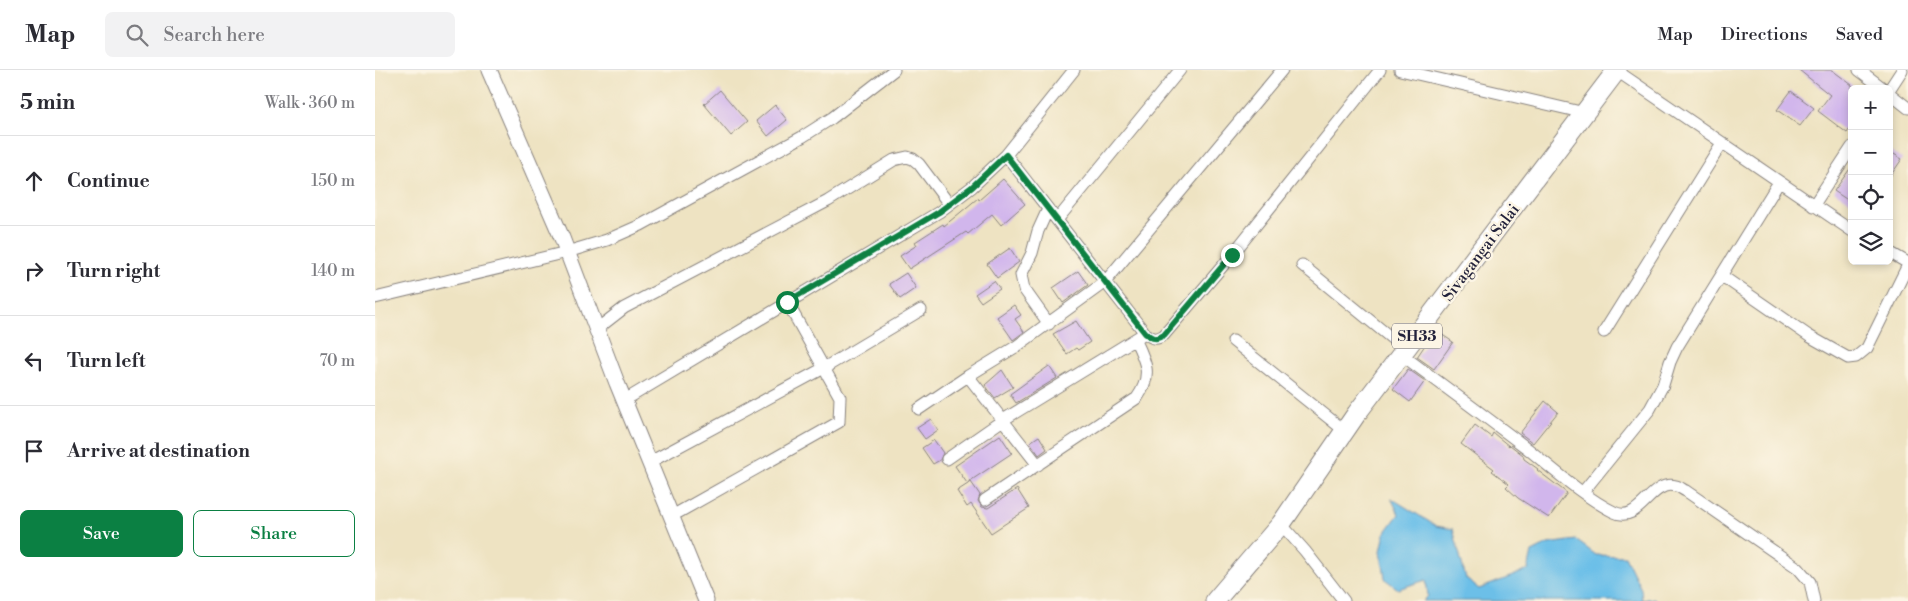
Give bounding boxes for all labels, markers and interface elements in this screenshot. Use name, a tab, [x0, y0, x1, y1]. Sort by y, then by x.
search box	[105, 12, 455, 57]
text: Map	[25, 20, 75, 50]
icon: search	[123, 21, 151, 49]
text: Search here	[163, 23, 265, 47]
text: Map	[1657, 23, 1693, 46]
text: Directions	[1721, 23, 1808, 46]
text: Saved	[1836, 23, 1883, 46]
map controls	[1848, 85, 1893, 265]
button: +	[1848, 85, 1893, 130]
text: 5 min	[20, 90, 75, 116]
text: Walk · 360 m	[265, 93, 355, 113]
button: −	[1848, 130, 1893, 175]
icon: ahead	[20, 167, 48, 195]
text: Continue	[67, 169, 150, 193]
text: 150 m	[311, 171, 355, 191]
button: locate	[1848, 175, 1893, 220]
street label: Sivagangai Salai	[1438, 200, 1524, 305]
button: layers	[1848, 220, 1893, 265]
route end	[1221, 244, 1244, 267]
icon: right	[20, 257, 48, 285]
text: Turn right	[67, 259, 160, 283]
text: 140 m	[311, 261, 355, 281]
route start	[776, 291, 799, 314]
road number: SH33	[1392, 324, 1442, 348]
icon: left	[20, 347, 48, 375]
text: Turn left	[67, 349, 146, 373]
text: 70 m	[319, 351, 355, 371]
icon: arrive	[20, 437, 48, 465]
text: Arrive at destination	[67, 439, 250, 463]
button: Save	[20, 510, 183, 557]
button: Share	[193, 510, 355, 557]

